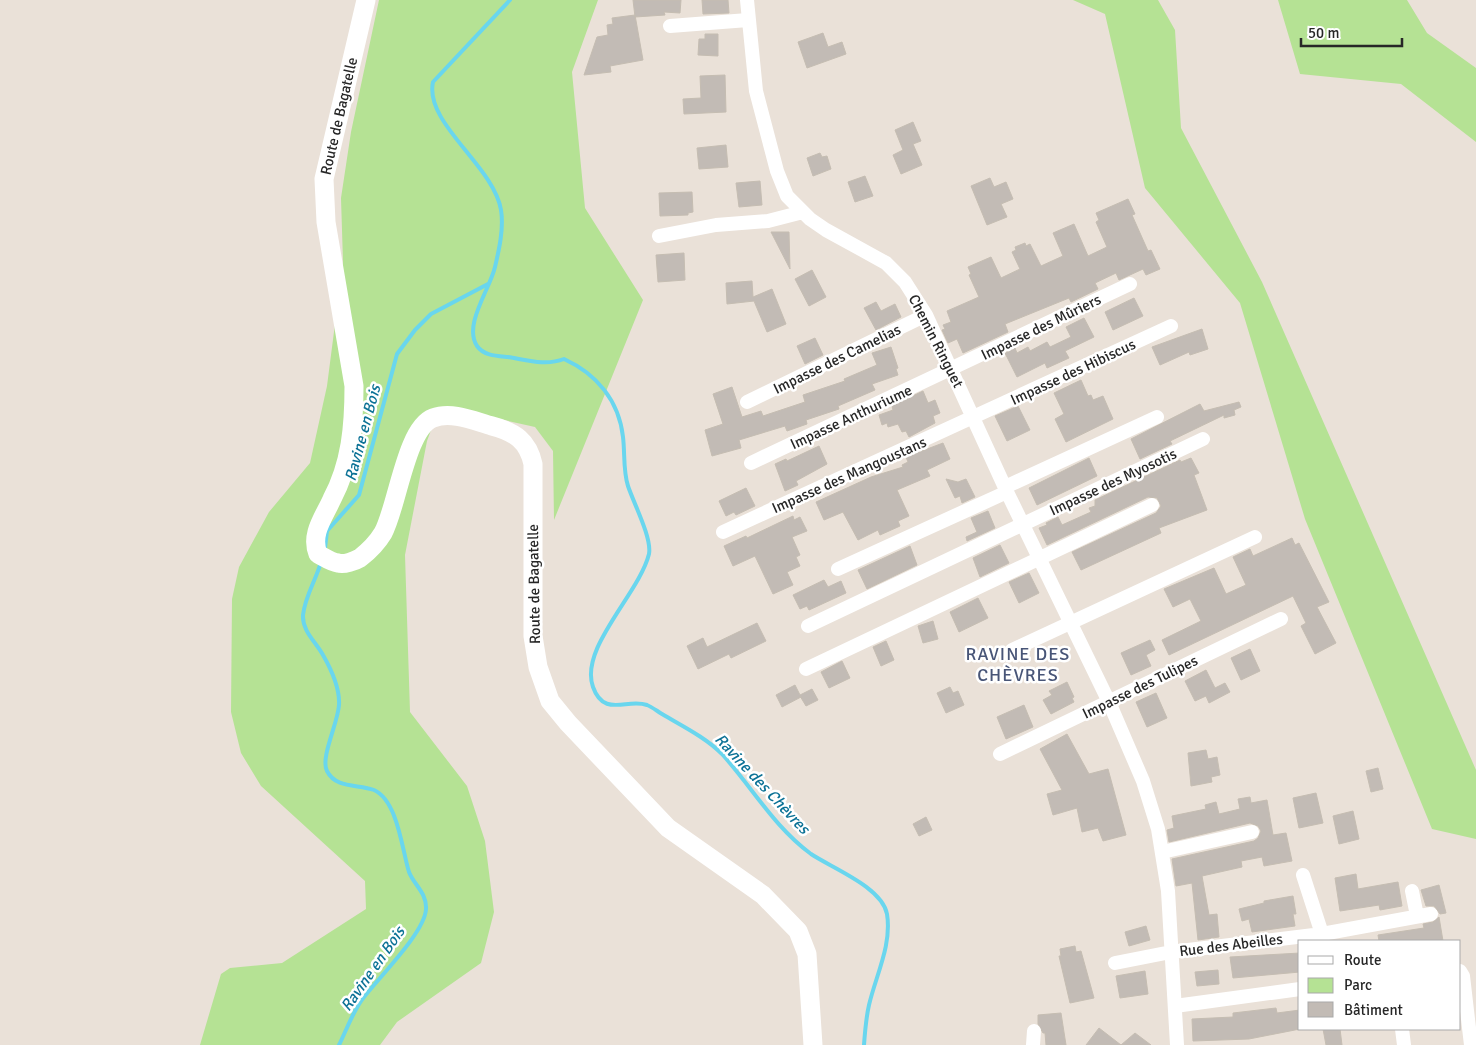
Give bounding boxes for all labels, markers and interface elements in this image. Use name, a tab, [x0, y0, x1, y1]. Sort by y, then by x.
scale bar	[1301, 15, 1402, 47]
text: 50 m	[1308, 24, 1339, 42]
street label: Route de Bagatelle	[317, 55, 361, 177]
street label: Impasse des Mûriers	[978, 290, 1104, 364]
street label: Chemin Ringuet	[905, 291, 967, 391]
street label: Impasse des Camelias	[770, 320, 904, 398]
street label: Impasse des Hibiscus	[1008, 335, 1139, 409]
water label: Ravine en Bois	[341, 381, 386, 483]
street label: Impasse Anthuriume	[787, 381, 915, 453]
street label: Impasse des Mangoustans	[769, 433, 929, 517]
street label: Impasse des Myosotis	[1047, 444, 1180, 519]
street label: Route de Bagatelle	[524, 524, 544, 644]
district label: RAVINE DES CHÈVRES	[966, 643, 1070, 686]
street label: Impasse des Tulipes	[1079, 651, 1201, 723]
water label: Ravine des Chèvres	[710, 730, 815, 840]
water label: Ravine en Bois	[337, 921, 411, 1015]
street label: Rue des Abeilles	[1178, 930, 1284, 960]
legend	[1298, 940, 1461, 1030]
text: Route	[1344, 951, 1381, 969]
text: Parc	[1344, 976, 1372, 994]
text: Bâtiment	[1344, 1001, 1403, 1019]

